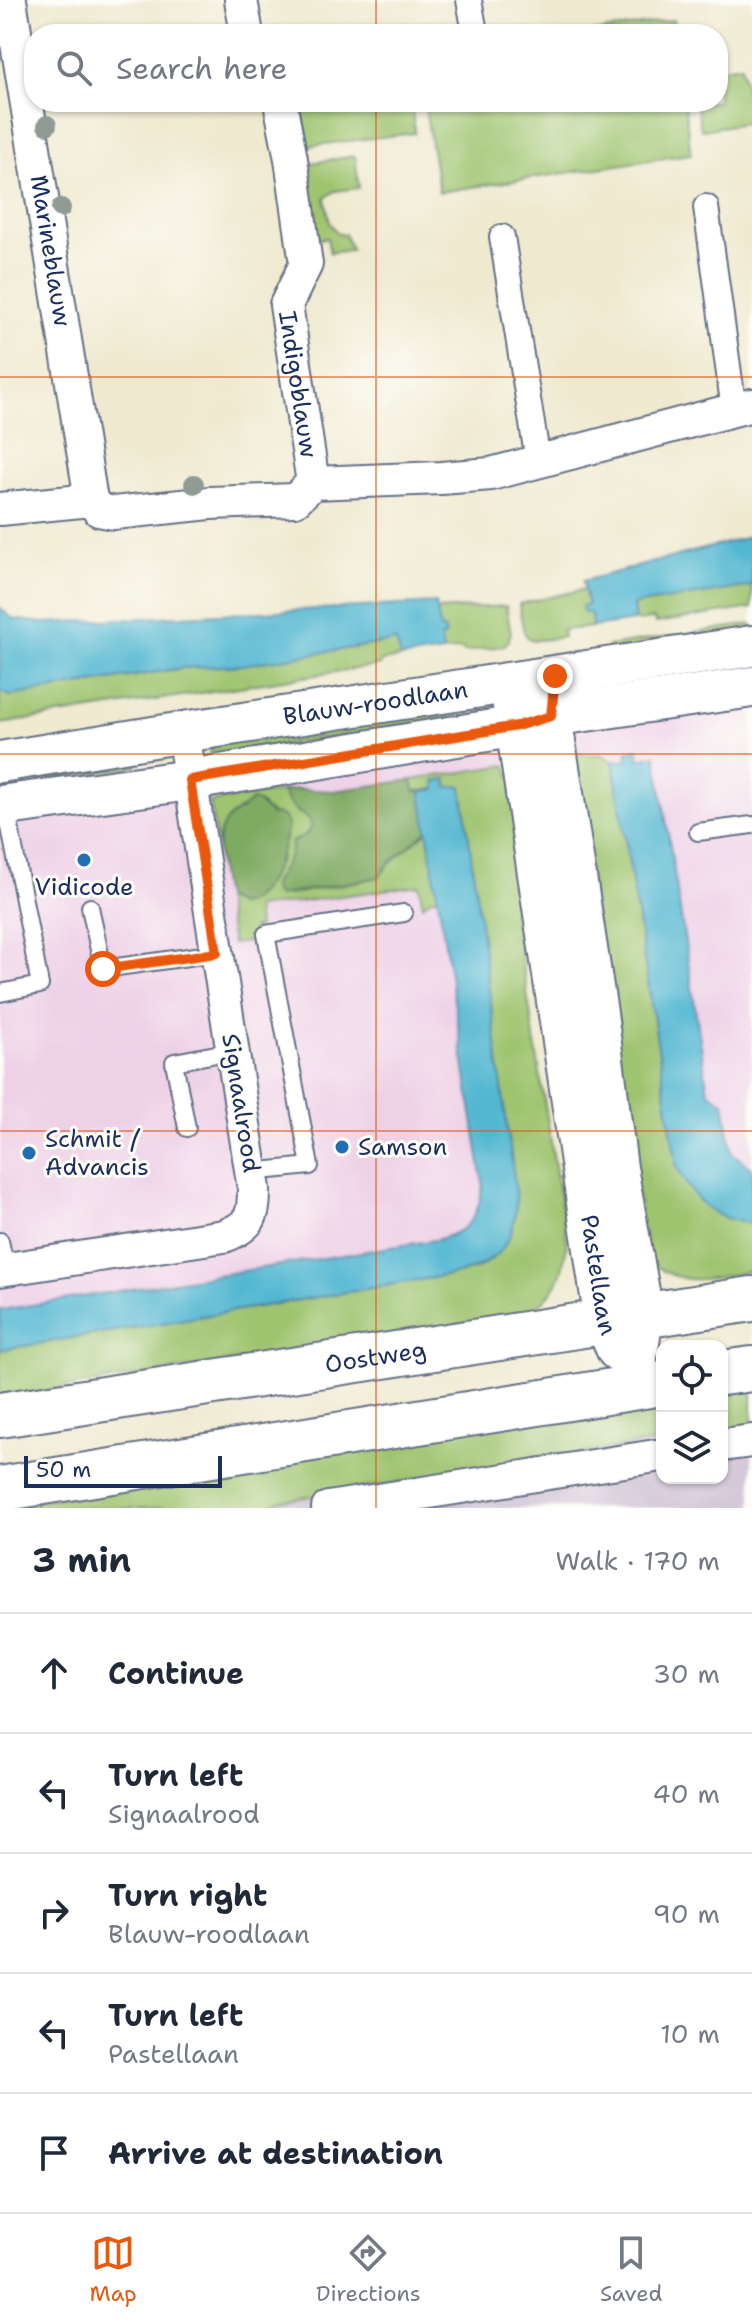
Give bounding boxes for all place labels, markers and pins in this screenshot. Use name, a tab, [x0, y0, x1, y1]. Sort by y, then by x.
marker: Vidicode	[75, 851, 93, 869]
place label: Vidicode	[35, 871, 133, 903]
place label: Schmit / Advancis	[45, 1123, 149, 1183]
place label: Samson	[358, 1131, 447, 1163]
marker: Samson	[333, 1138, 351, 1156]
marker: Schmit / Advancis	[20, 1144, 38, 1162]

